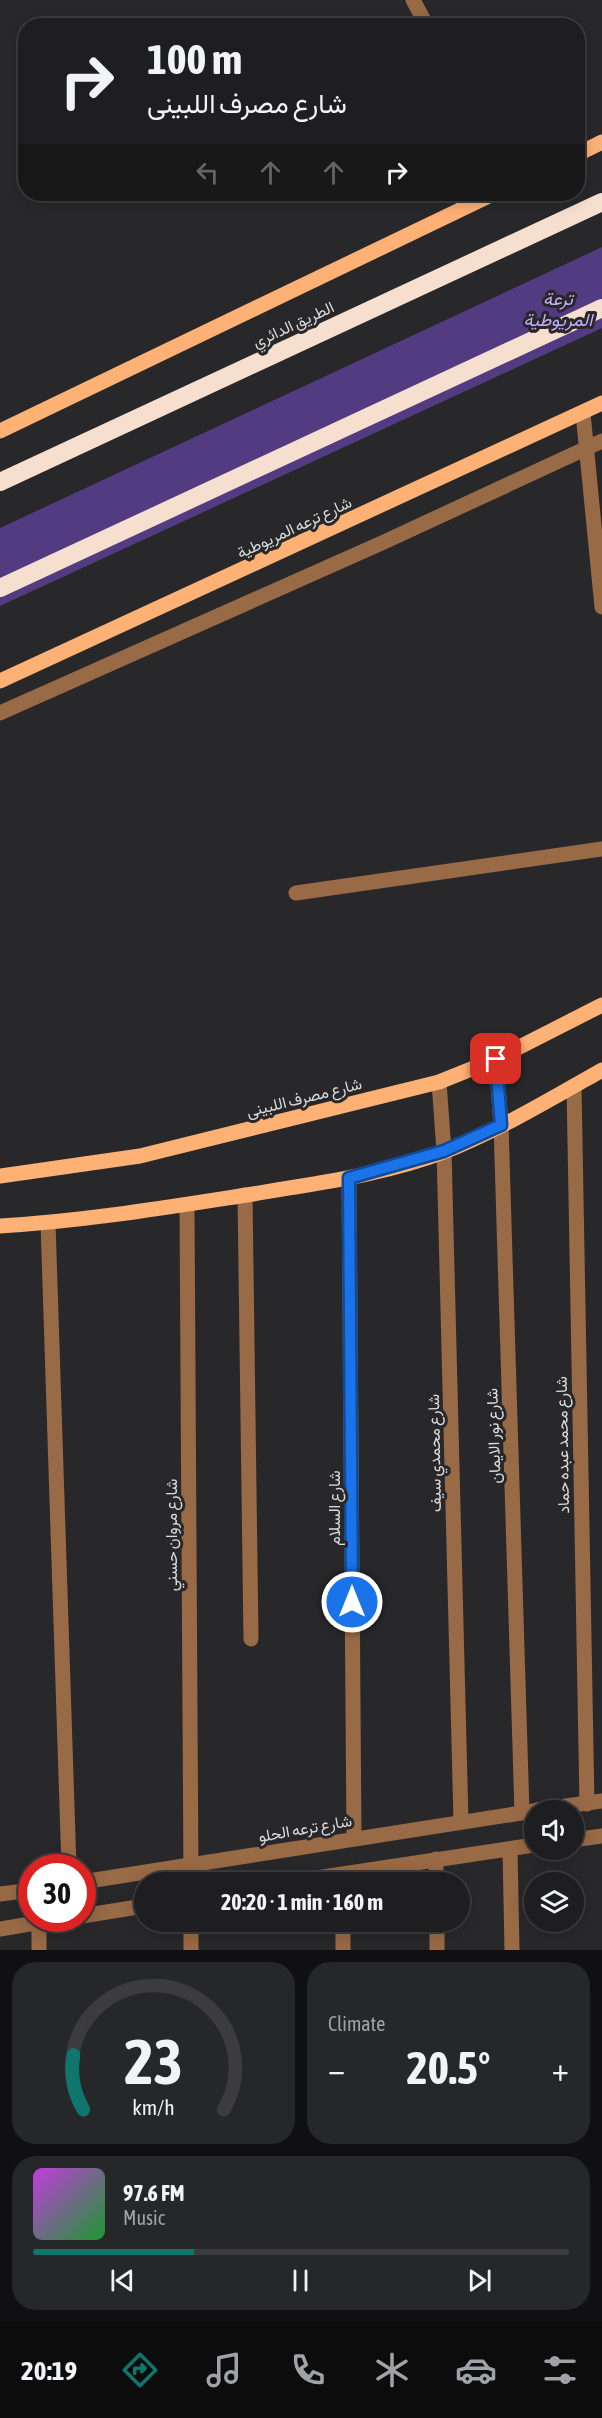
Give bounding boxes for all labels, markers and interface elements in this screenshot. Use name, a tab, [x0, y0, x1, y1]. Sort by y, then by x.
text: 100 m	[147, 35, 242, 83]
icon: right	[48, 42, 126, 120]
text: شارع مصرف اللبينى	[147, 88, 347, 119]
icon: left	[191, 156, 224, 189]
icon: ahead	[254, 156, 287, 189]
icon: ahead	[317, 156, 350, 189]
icon: right	[380, 156, 413, 189]
water label: ترعة المريوطية	[524, 288, 594, 331]
street label: الطريق الدائري	[249, 297, 339, 355]
street label: شارع ترعه المريوطية	[234, 493, 355, 564]
pin	[470, 1033, 521, 1084]
icon: arrive	[479, 1042, 512, 1075]
street label: شارع مصرف اللبينى	[244, 1074, 364, 1123]
street label: شارع محمد عبده حماد	[552, 1376, 575, 1514]
street label: شارع نور الايمان	[482, 1388, 507, 1484]
street label: شارع محمدي سيف	[424, 1394, 449, 1512]
street label: شارع السلام	[325, 1470, 346, 1546]
street label: شارع مروان حسني	[162, 1479, 185, 1591]
position arrow	[320, 1570, 384, 1634]
map controls	[524, 1800, 584, 1932]
button: sound	[524, 1800, 584, 1860]
street label: شارع ترعه الحلو	[257, 1811, 354, 1848]
speed limit sign: 30	[18, 1854, 96, 1932]
button: layers	[524, 1872, 584, 1932]
text: 20:20 · 1 min · 160 m	[221, 1889, 383, 1915]
text: Climate	[328, 2012, 385, 2035]
text: 23	[124, 2026, 183, 2097]
text: 20.5°	[407, 2042, 490, 2094]
text: −	[328, 2050, 345, 2088]
text: +	[552, 2050, 569, 2088]
text: km/h	[132, 2095, 175, 2120]
text: 97.6 FM	[123, 2180, 185, 2206]
text: Music	[123, 2206, 165, 2229]
icon: previous	[106, 2264, 139, 2297]
icon: pause	[284, 2264, 317, 2297]
icon: next	[463, 2264, 496, 2297]
icon: directions	[119, 2349, 161, 2391]
icon: music	[203, 2349, 245, 2391]
icon: phone	[287, 2349, 329, 2391]
icon: climate	[371, 2349, 413, 2391]
icon: car	[455, 2349, 497, 2391]
icon: filters	[539, 2349, 581, 2391]
text: 20:19	[21, 2355, 77, 2386]

